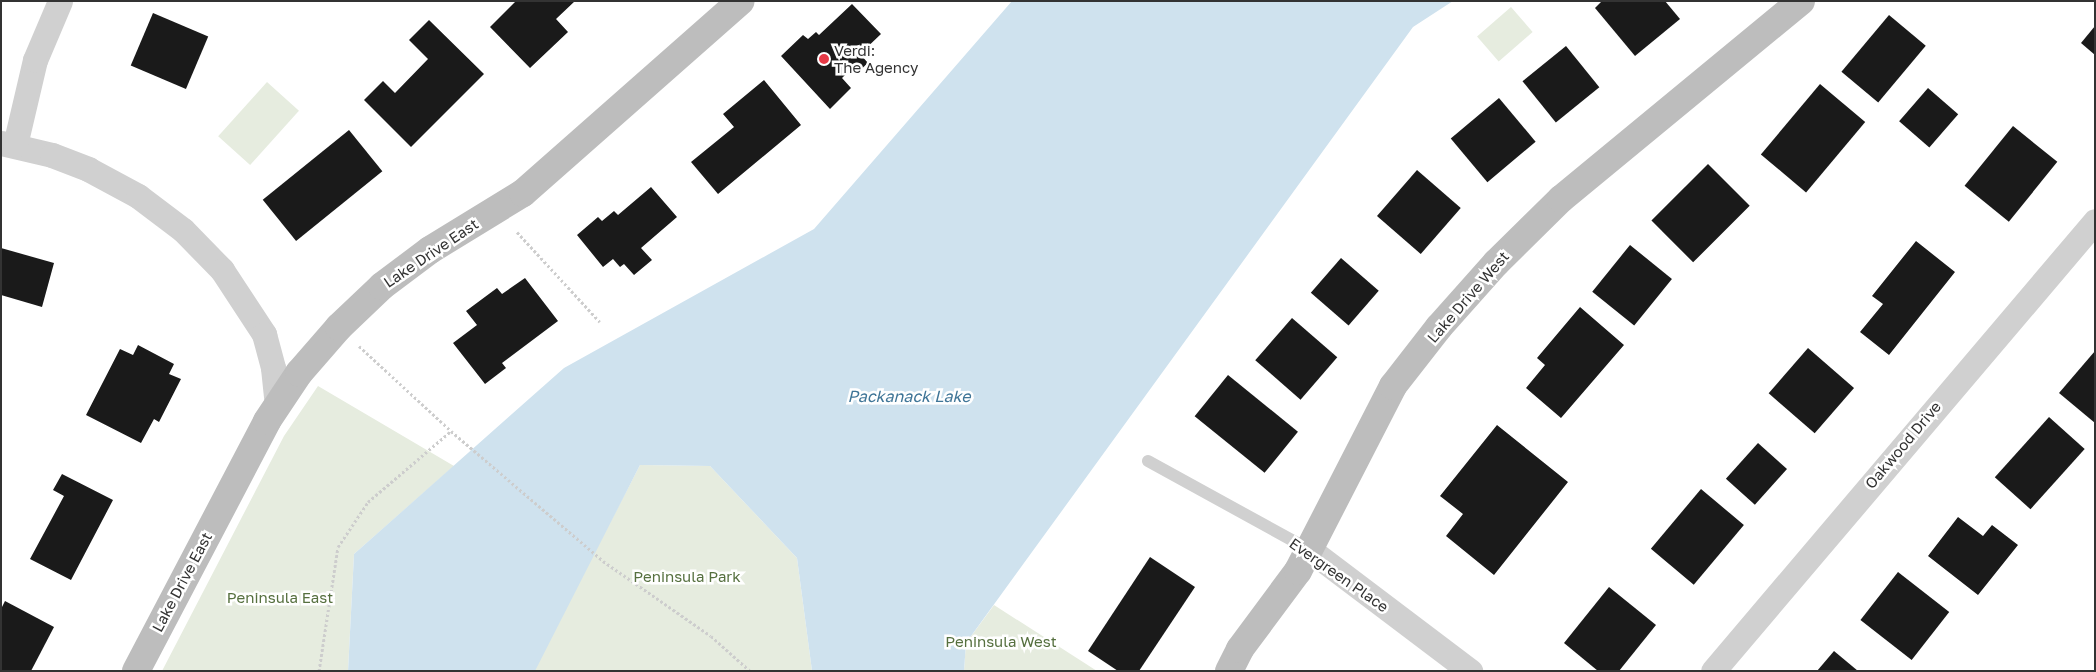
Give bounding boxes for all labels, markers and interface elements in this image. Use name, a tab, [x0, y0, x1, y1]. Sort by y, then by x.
place label: Verdi: The Agency	[834, 41, 918, 76]
marker: Verdi: The Agency	[818, 53, 830, 65]
street label: Lake Drive East	[380, 215, 482, 291]
street label: Lake Drive West	[1423, 248, 1513, 346]
water label: Packanack Lake	[848, 386, 970, 406]
street label: Oakwood Drive	[1861, 398, 1945, 492]
street label: Lake Drive East	[148, 529, 216, 635]
street label: Evergreen Place	[1286, 534, 1392, 616]
park label: Peninsula Park	[633, 568, 741, 586]
park label: Peninsula East	[227, 589, 333, 607]
park label: Peninsula West	[945, 633, 1057, 651]

